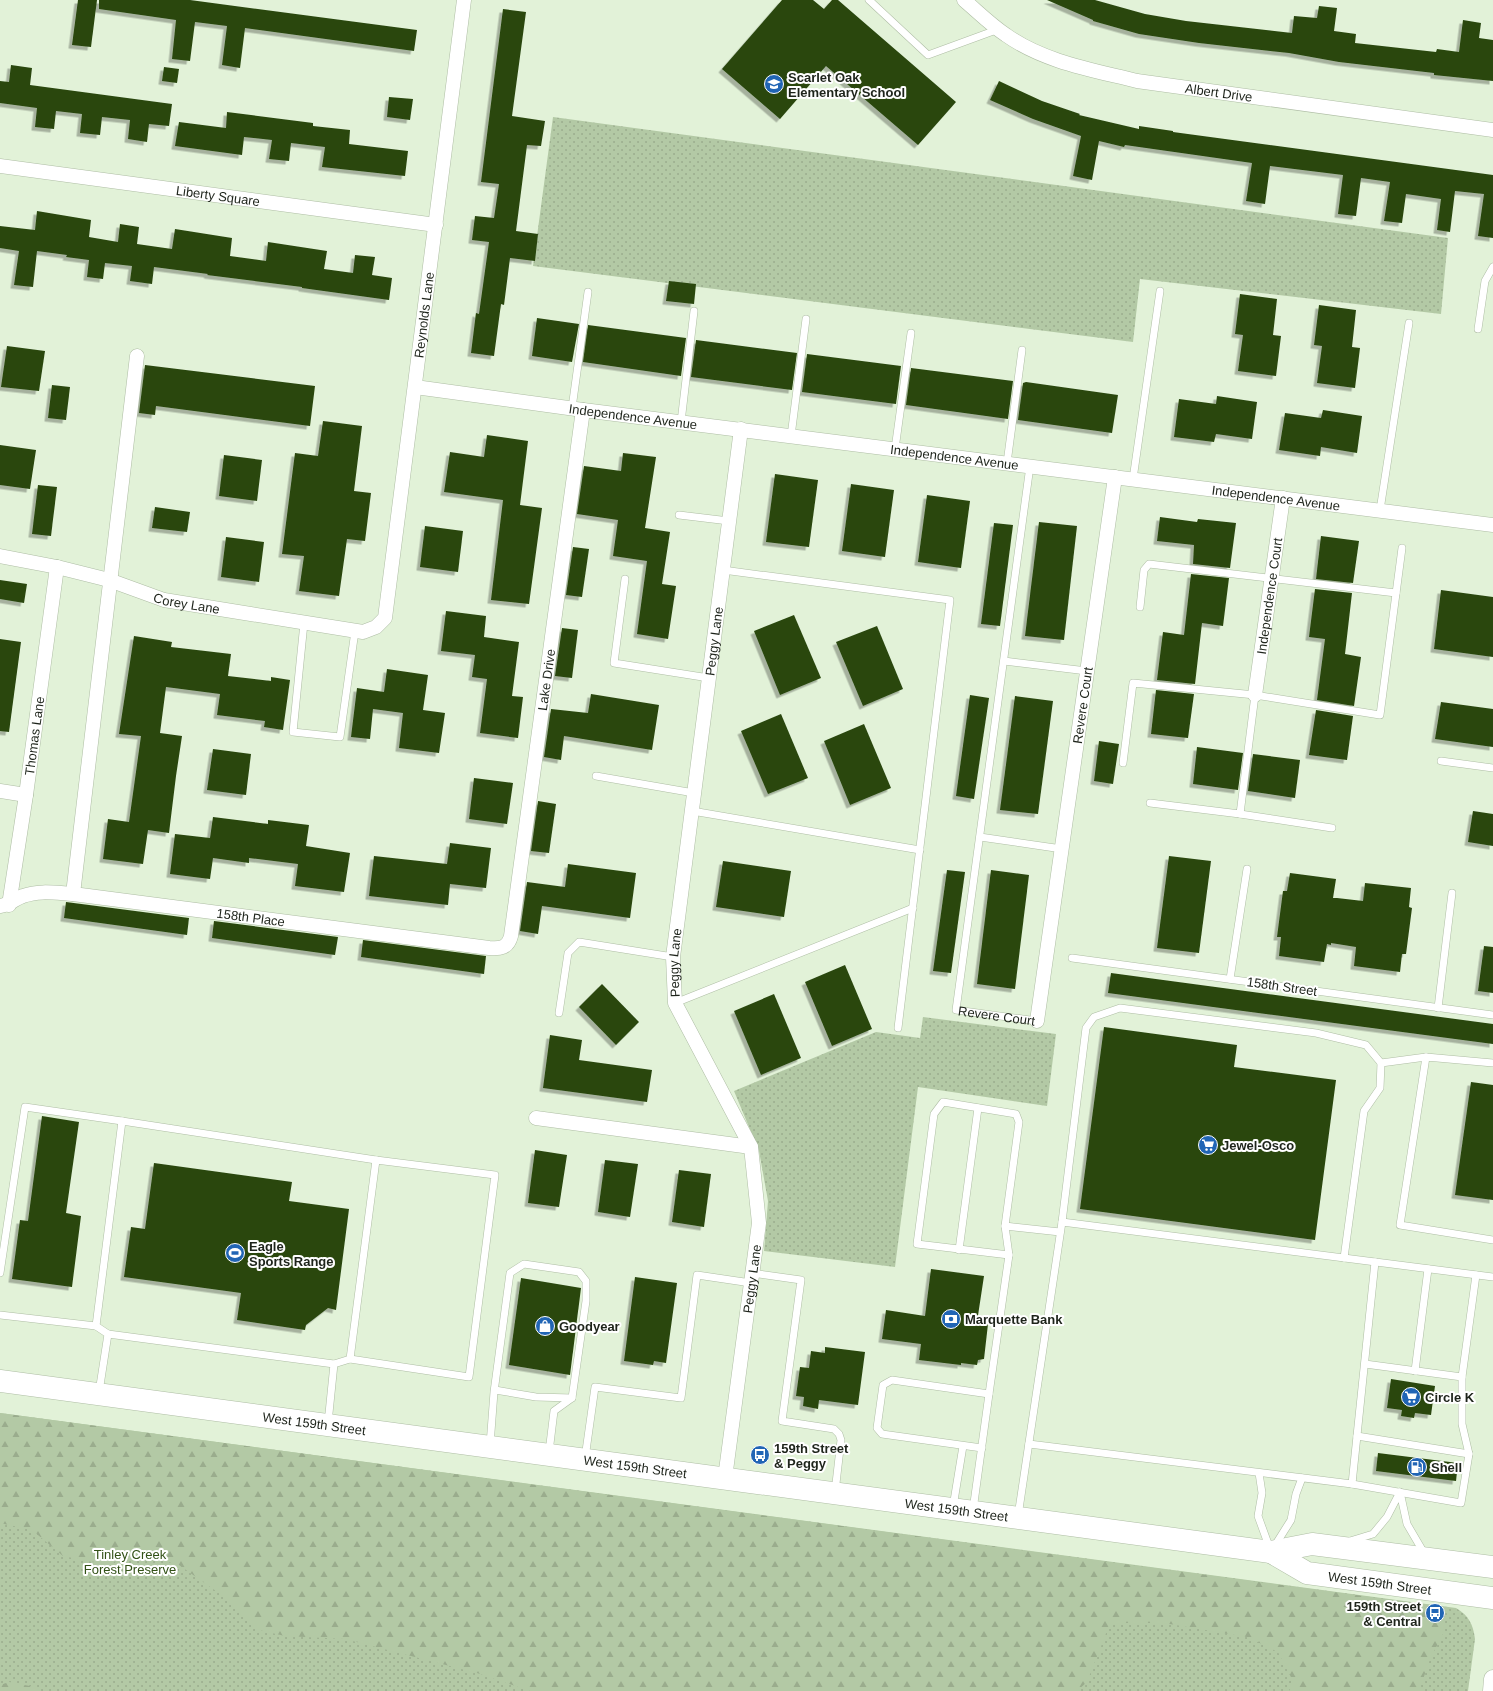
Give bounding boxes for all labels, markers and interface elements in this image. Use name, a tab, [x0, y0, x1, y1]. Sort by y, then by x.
place label: Scarlet Oak Elementary School	[788, 70, 905, 100]
school or university icon: Scarlet Oak Elementary School	[763, 73, 785, 95]
street label: Albert Drive	[1184, 81, 1253, 105]
street label: Liberty Square	[175, 183, 261, 209]
street label: Reynolds Lane	[411, 271, 437, 359]
street label: Independence Avenue	[568, 401, 698, 432]
street label: Independence Avenue	[889, 442, 1019, 473]
street label: Independence Avenue	[1211, 483, 1341, 514]
street label: Independence Court	[1254, 536, 1285, 655]
street label: Corey Lane	[151, 590, 221, 617]
street label: Peggy Lane	[702, 606, 726, 677]
street label: Lake Drive	[535, 648, 558, 712]
street label: Revere Court	[1070, 666, 1096, 745]
street label: Thomas Lane	[22, 695, 47, 776]
street label: 158th Place	[216, 906, 286, 929]
street label: Peggy Lane	[666, 927, 685, 998]
street label: 158th Street	[1246, 974, 1318, 999]
street label: Revere Court	[957, 1003, 1036, 1029]
supermarket icon: Jewel-Osco	[1197, 1134, 1219, 1156]
place label: Jewel-Osco	[1222, 1138, 1294, 1153]
place label: Eagle Sports Range	[249, 1239, 334, 1269]
sports icon: Eagle Sports Range	[224, 1242, 246, 1264]
street label: Peggy Lane	[740, 1243, 764, 1314]
bank icon: Marquette Bank	[940, 1308, 962, 1330]
place label: Marquette Bank	[965, 1312, 1063, 1327]
shop icon: Goodyear	[534, 1315, 556, 1337]
place label: Goodyear	[559, 1319, 620, 1334]
supermarket icon: Circle K	[1400, 1386, 1422, 1408]
place label: Circle K	[1425, 1390, 1475, 1405]
street label: West 159th Street	[262, 1409, 367, 1438]
place label: 159th Street & Peggy	[774, 1441, 849, 1471]
bus stop icon: 159th Street & Peggy	[749, 1444, 771, 1466]
street label: West 159th Street	[583, 1453, 688, 1481]
fuel station icon: Shell	[1406, 1456, 1428, 1478]
place label: Shell	[1431, 1460, 1462, 1475]
street label: West 159th Street	[904, 1496, 1009, 1525]
park label: Tinley Creek Forest Preserve	[84, 1547, 176, 1577]
street label: West 159th Street	[1327, 1569, 1432, 1598]
place label: 159th Street & Central	[1347, 1599, 1422, 1629]
bus stop icon: 159th Street & Central	[1424, 1602, 1446, 1624]

